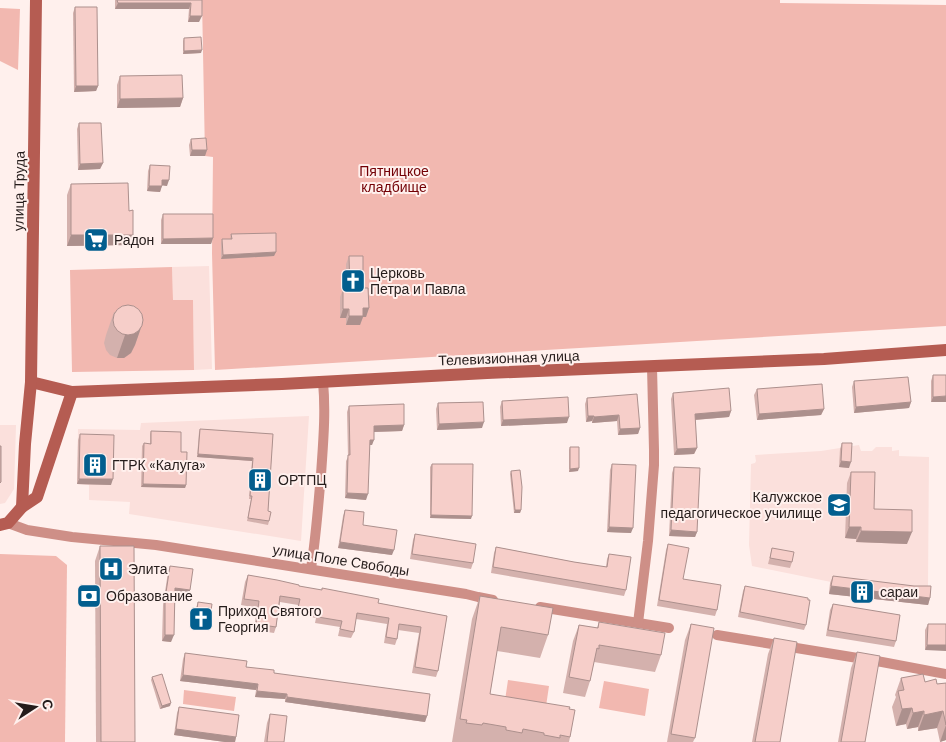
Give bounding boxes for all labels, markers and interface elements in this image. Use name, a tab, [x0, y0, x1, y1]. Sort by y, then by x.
street label: улица Труда	[9, 151, 29, 231]
park label: Пятницкое кладбище	[359, 162, 429, 196]
supermarket icon: Радон	[83, 227, 109, 253]
place label: Радон	[114, 231, 154, 249]
place label: Церковь Петра и Павла	[370, 264, 466, 298]
church icon: Церковь Петра и Павла	[340, 268, 366, 294]
street label: Телевизионная улица	[438, 347, 580, 369]
building icon: ГТРК «Калуга»	[82, 452, 108, 478]
place label: ГТРК «Калуга»	[112, 456, 206, 474]
building icon: ОРТПЦ	[247, 467, 273, 493]
place label: ОРТПЦ	[278, 471, 327, 489]
place label: Калужское педагогическое училище	[661, 488, 822, 522]
school or university icon: Калужское педагогическое училище	[826, 492, 852, 518]
street label: улица Поле Свободы	[271, 540, 411, 580]
hospital icon: Элита	[98, 556, 124, 582]
place label: Элита	[128, 560, 168, 578]
building icon: сараи	[849, 579, 875, 605]
bank icon: Образование	[76, 583, 102, 609]
place label: сараи	[880, 583, 918, 601]
place label: Образование	[106, 587, 193, 605]
place label: Приход Святого Георгия	[218, 602, 322, 636]
church icon: Приход Святого Георгия	[188, 606, 214, 632]
north arrow	[10, 682, 60, 732]
text: С	[38, 697, 58, 711]

